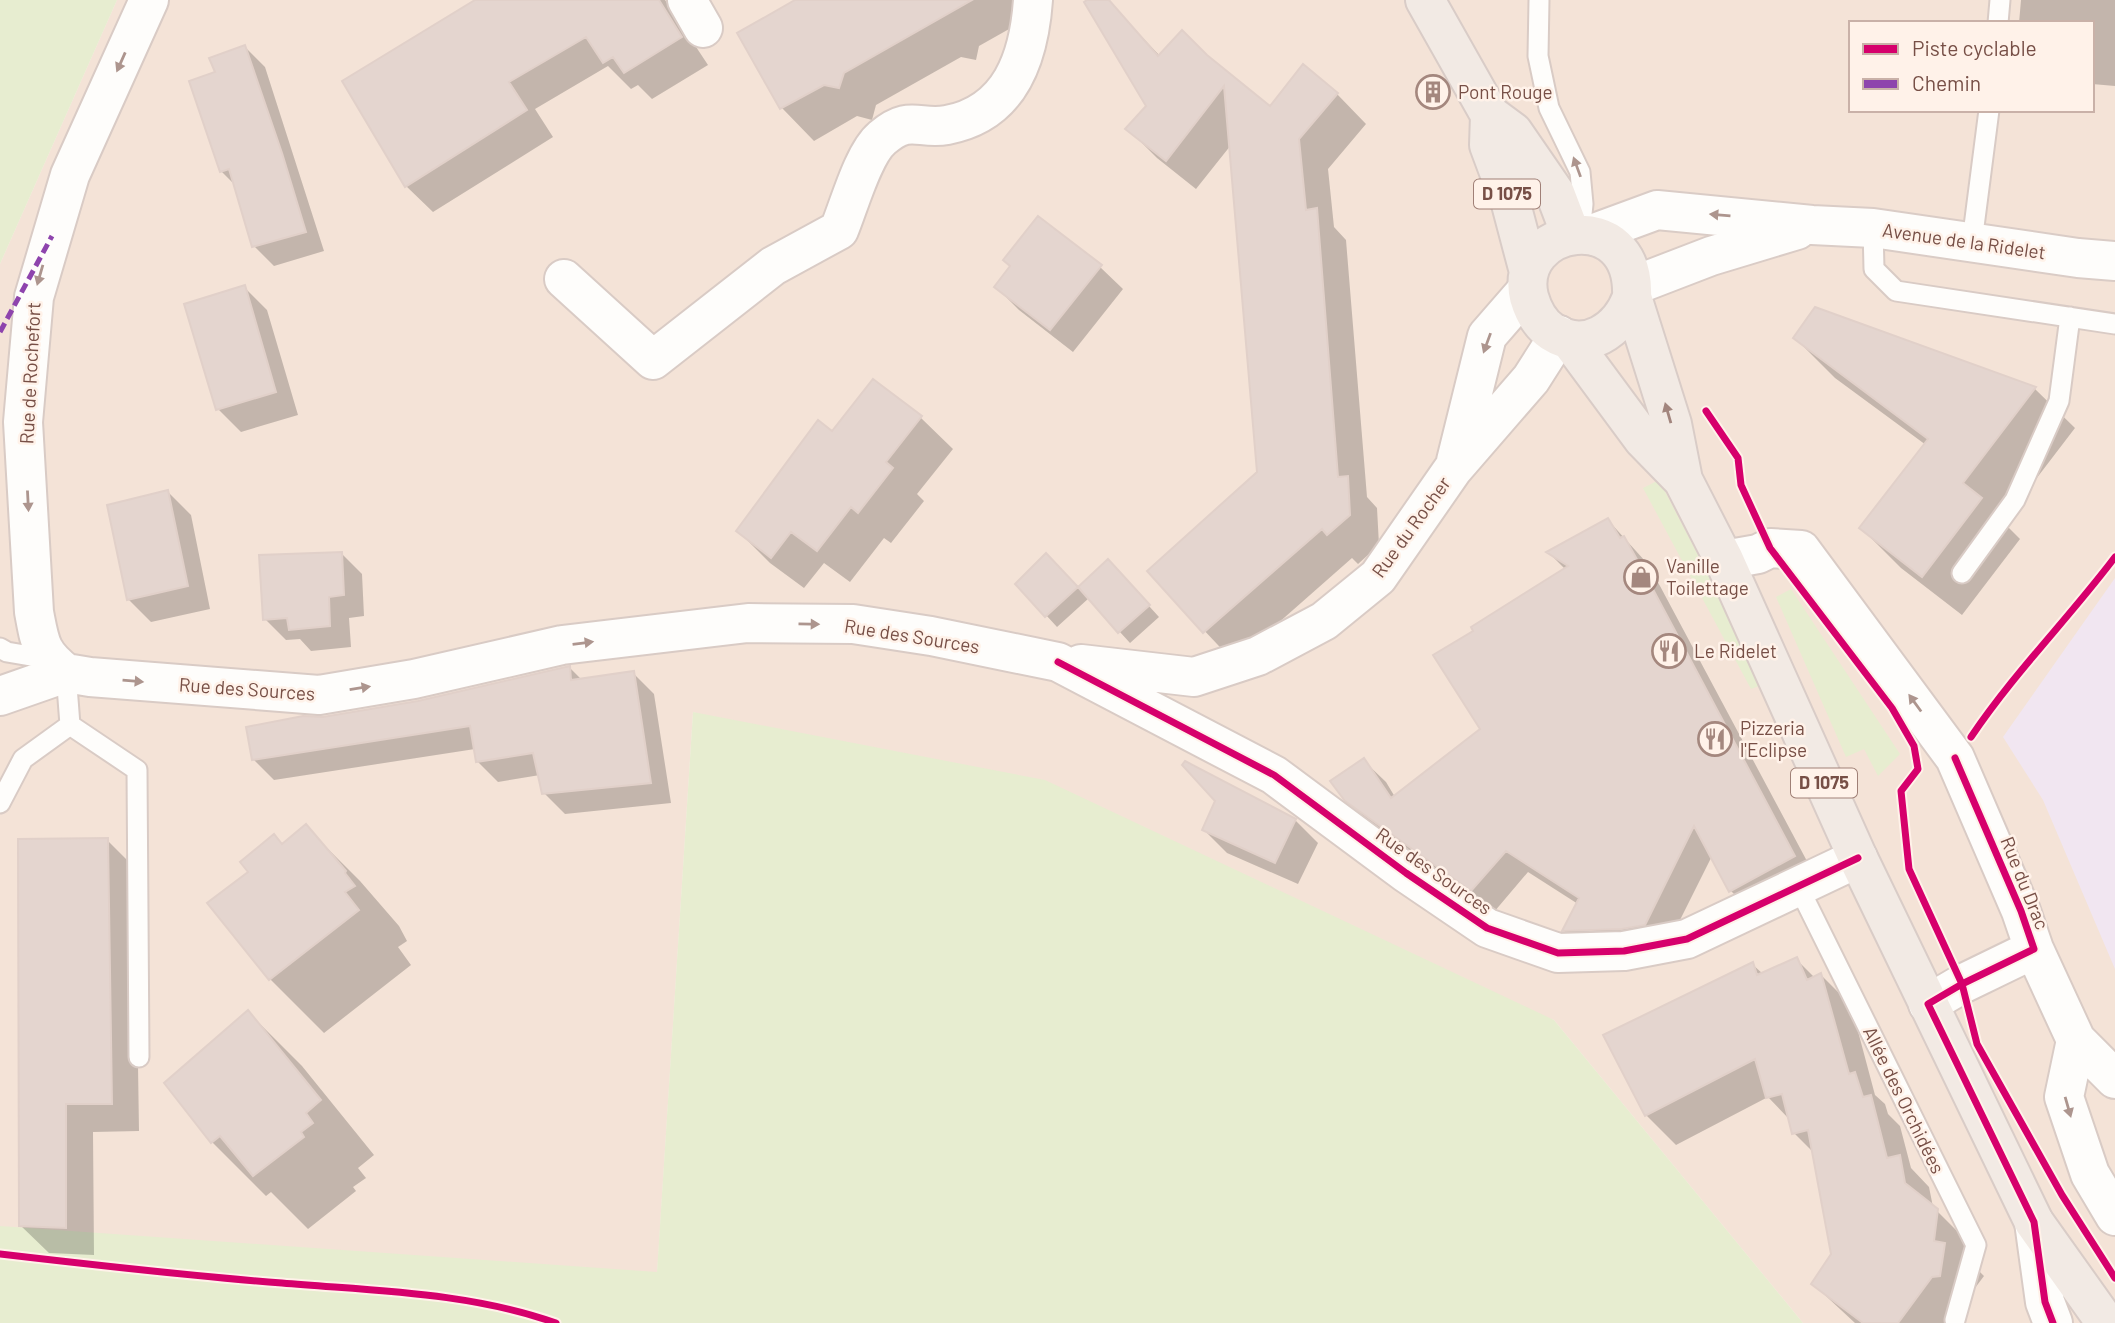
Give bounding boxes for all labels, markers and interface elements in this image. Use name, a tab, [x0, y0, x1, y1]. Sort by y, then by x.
legend	[1849, 21, 2094, 112]
text: Piste cyclable	[1912, 35, 2037, 60]
one-way arrow	[115, 52, 127, 72]
text: Chemin	[1912, 70, 1981, 95]
building icon: Pont Rouge	[1414, 73, 1452, 111]
place label: Pont Rouge	[1458, 80, 1553, 103]
one-way arrow	[1571, 156, 1582, 177]
road number: D 1075	[1474, 180, 1540, 209]
one-way arrow	[1709, 209, 1731, 220]
street label: Avenue de la Ridelet	[1881, 218, 2047, 263]
one-way arrow	[35, 264, 45, 285]
street label: Rue de Rochefort	[14, 301, 45, 445]
one-way arrow	[1481, 333, 1492, 354]
one-way arrow	[1663, 402, 1673, 423]
street label: Rue du Rocher	[1366, 472, 1455, 582]
one-way arrow	[23, 490, 34, 512]
place label: Vanille Toilettage	[1666, 554, 1749, 599]
shop icon: Vanille Toilettage	[1622, 558, 1660, 596]
street label: Rue des Sources	[843, 613, 981, 658]
one-way arrow	[798, 618, 820, 630]
restaurant icon: Le Ridelet	[1650, 632, 1688, 670]
one-way arrow	[572, 637, 594, 648]
place label: Le Ridelet	[1694, 639, 1777, 662]
street label: Rue des Sources	[178, 672, 316, 705]
one-way arrow	[123, 676, 145, 687]
one-way arrow	[349, 682, 371, 693]
one-way arrow	[1908, 694, 1922, 712]
place label: Pizzeria l'Eclipse	[1740, 716, 1807, 761]
restaurant icon: Pizzeria l'Eclipse	[1696, 720, 1734, 758]
road number: D 1075	[1791, 768, 1857, 798]
street label: Rue des Sources	[1372, 822, 1497, 919]
street label: Rue du Drac	[1996, 833, 2055, 933]
street label: Allée des Orchidées	[1859, 1022, 1950, 1177]
one-way arrow	[2063, 1096, 2074, 1118]

